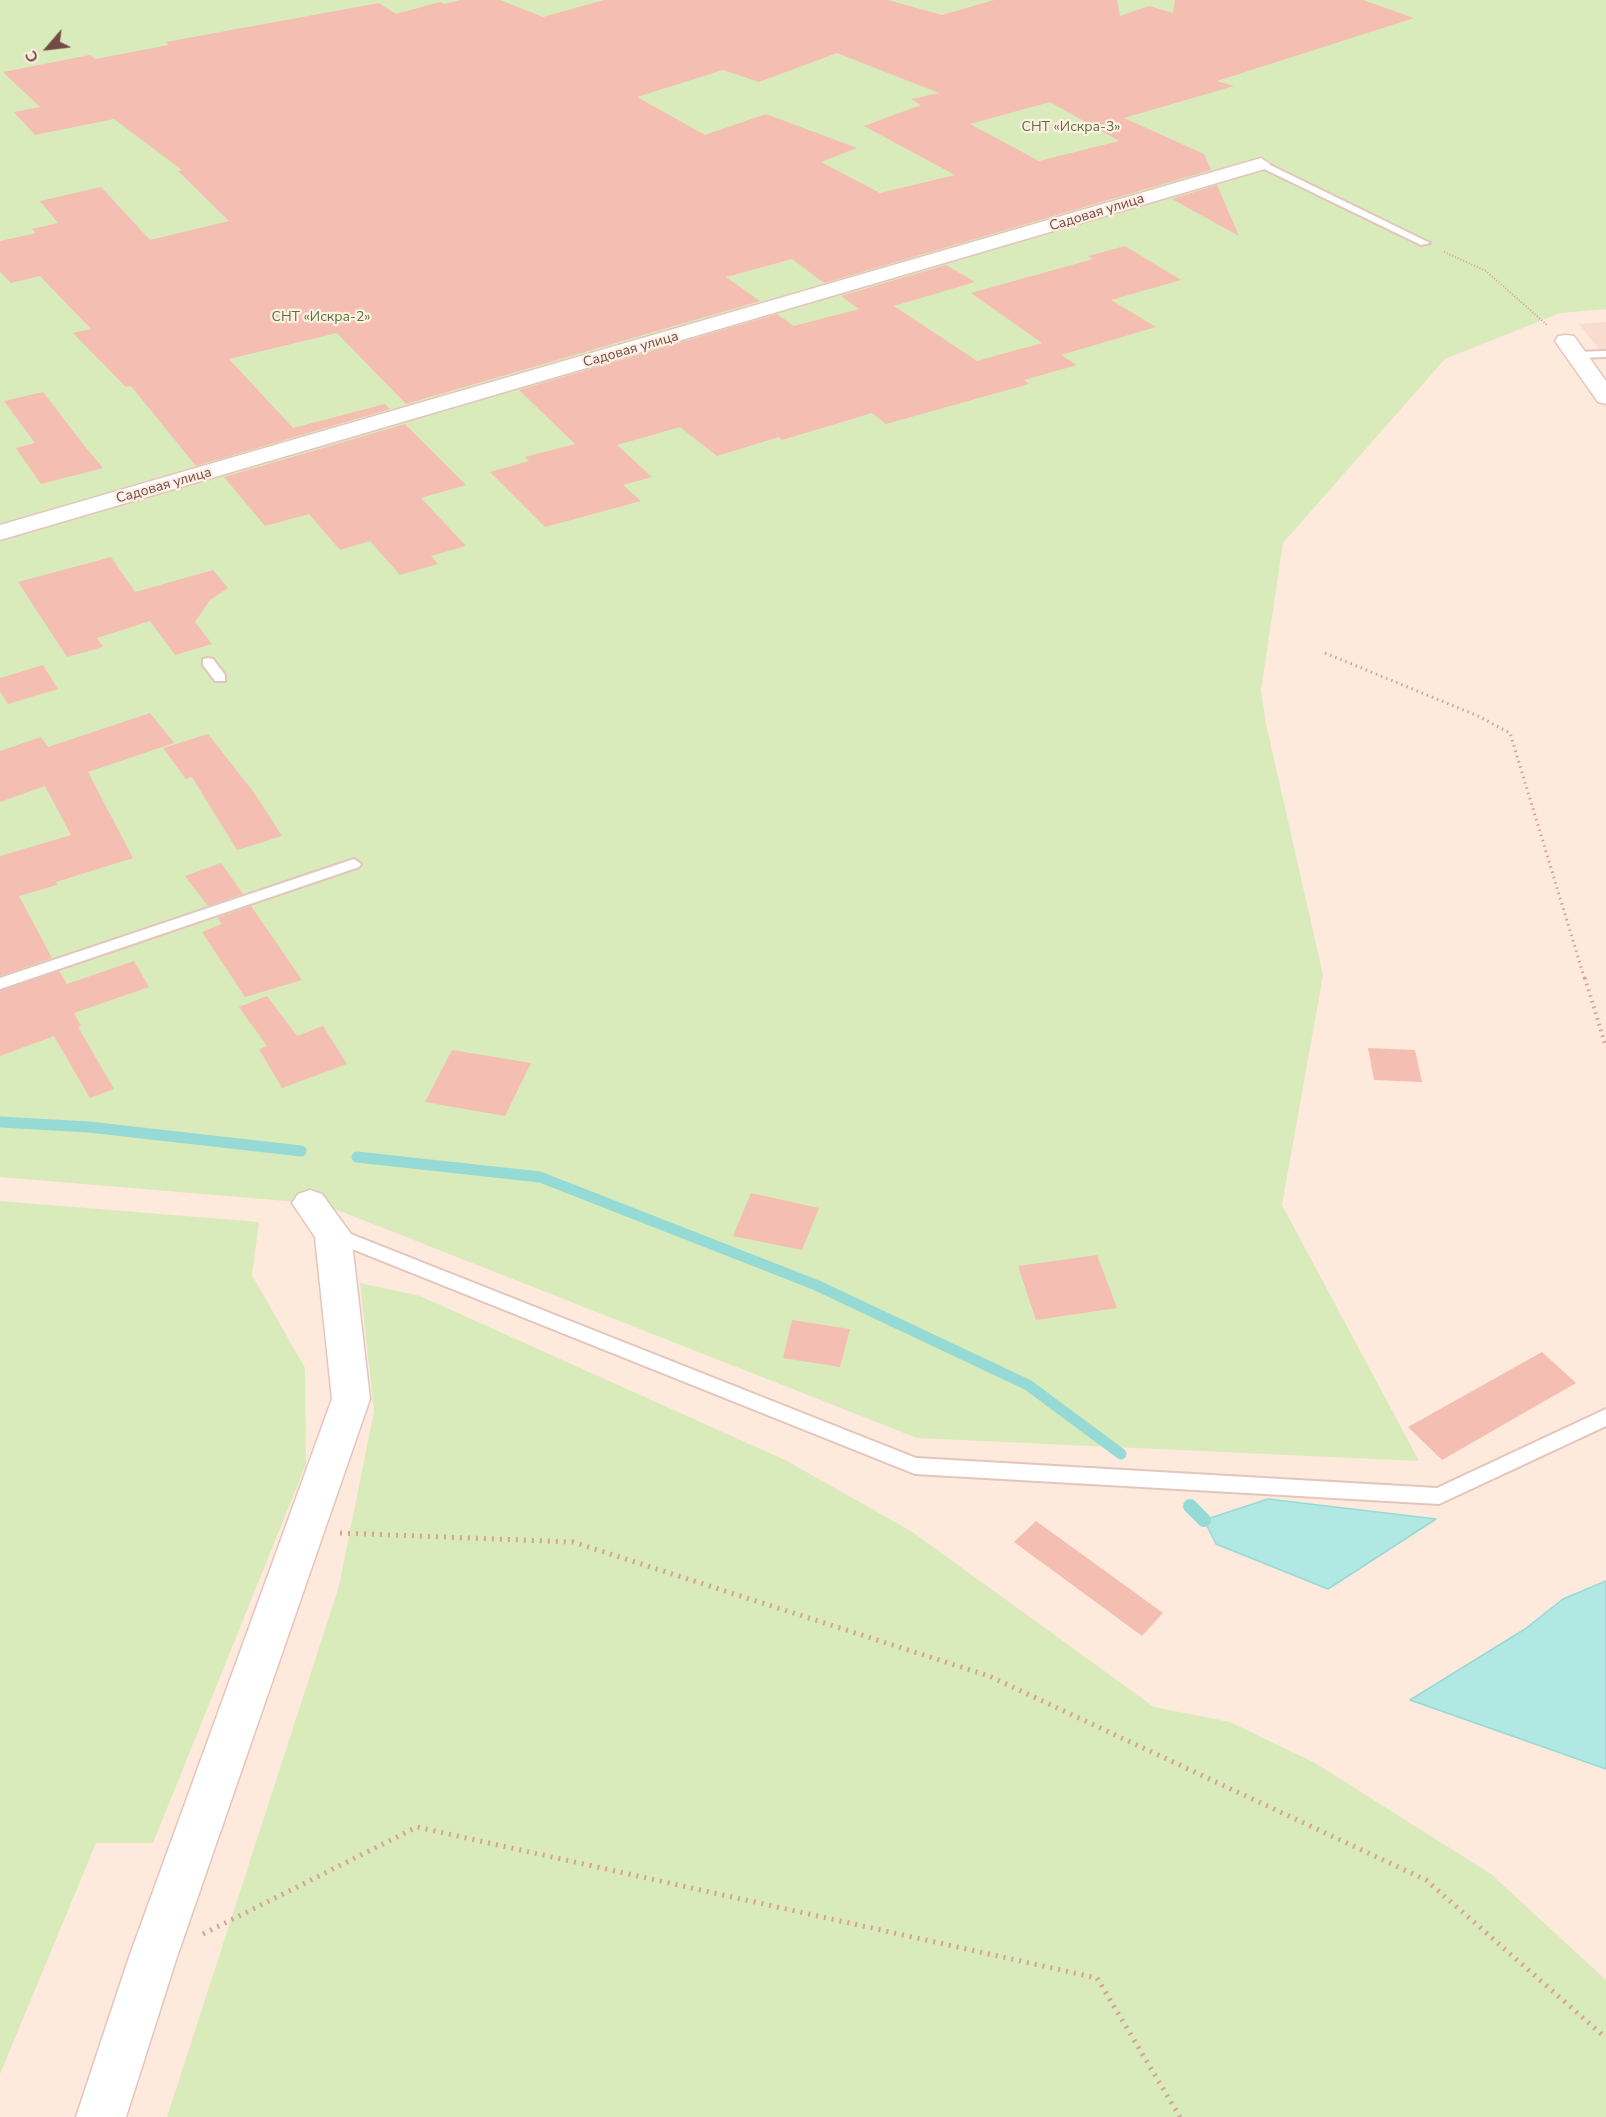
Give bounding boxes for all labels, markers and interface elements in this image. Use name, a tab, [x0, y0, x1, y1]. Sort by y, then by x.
north arrow	[18, 18, 78, 78]
text: С	[20, 46, 44, 66]
park label: СНТ «Искра-3»	[1022, 120, 1120, 136]
street label: Садовая улица	[1047, 191, 1147, 235]
park label: СНТ «Искра-2»	[272, 310, 370, 326]
street label: Садовая улица	[581, 328, 681, 372]
street label: Садовая улица	[114, 464, 214, 508]

